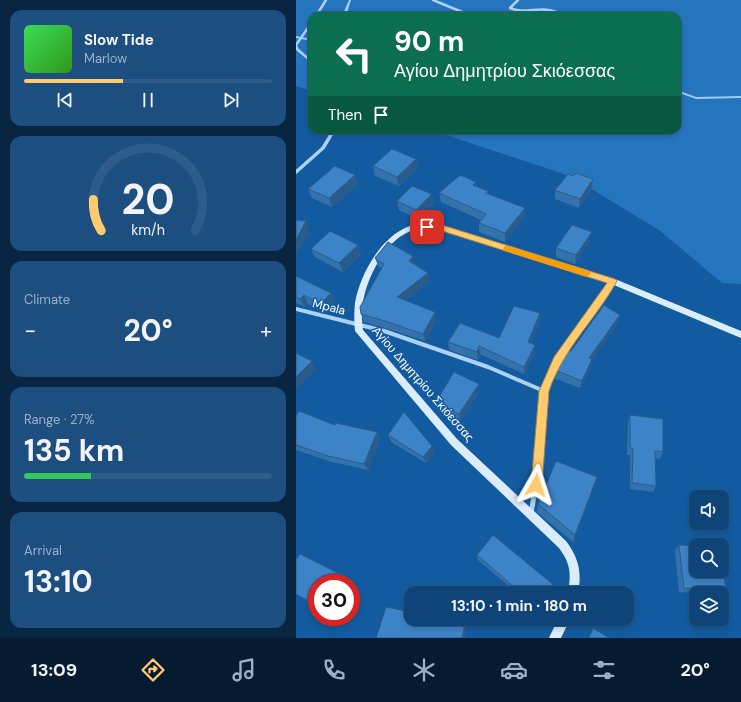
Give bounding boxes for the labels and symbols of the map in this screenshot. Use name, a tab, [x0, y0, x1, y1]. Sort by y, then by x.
pin	[410, 210, 444, 244]
street label: Mpala	[311, 295, 347, 319]
street label: Αγίου Δημητρίου Σκιόεσσας	[369, 323, 478, 445]
position arrow	[515, 464, 557, 506]
speed limit sign: 30	[308, 574, 360, 626]

